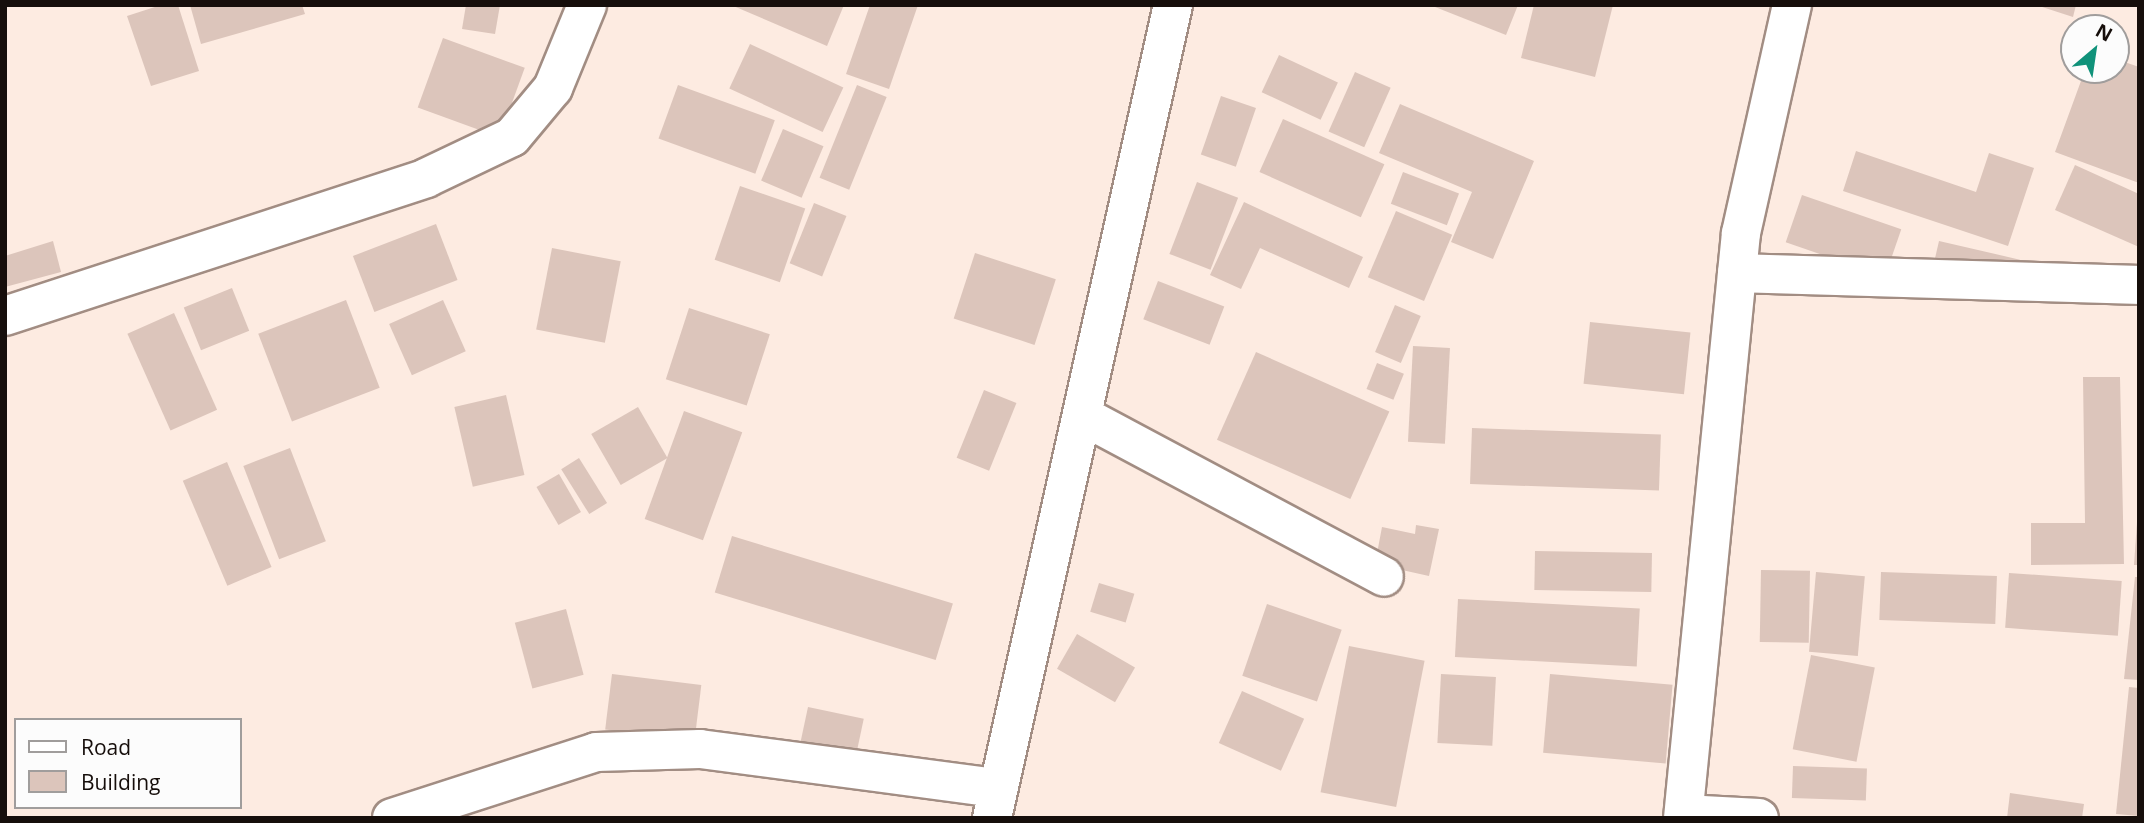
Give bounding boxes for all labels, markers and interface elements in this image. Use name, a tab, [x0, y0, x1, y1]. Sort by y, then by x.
north arrow	[2060, 14, 2130, 84]
text: N	[2091, 17, 2117, 47]
legend	[14, 718, 242, 809]
text: Road	[81, 733, 131, 761]
text: Building	[81, 768, 160, 796]

